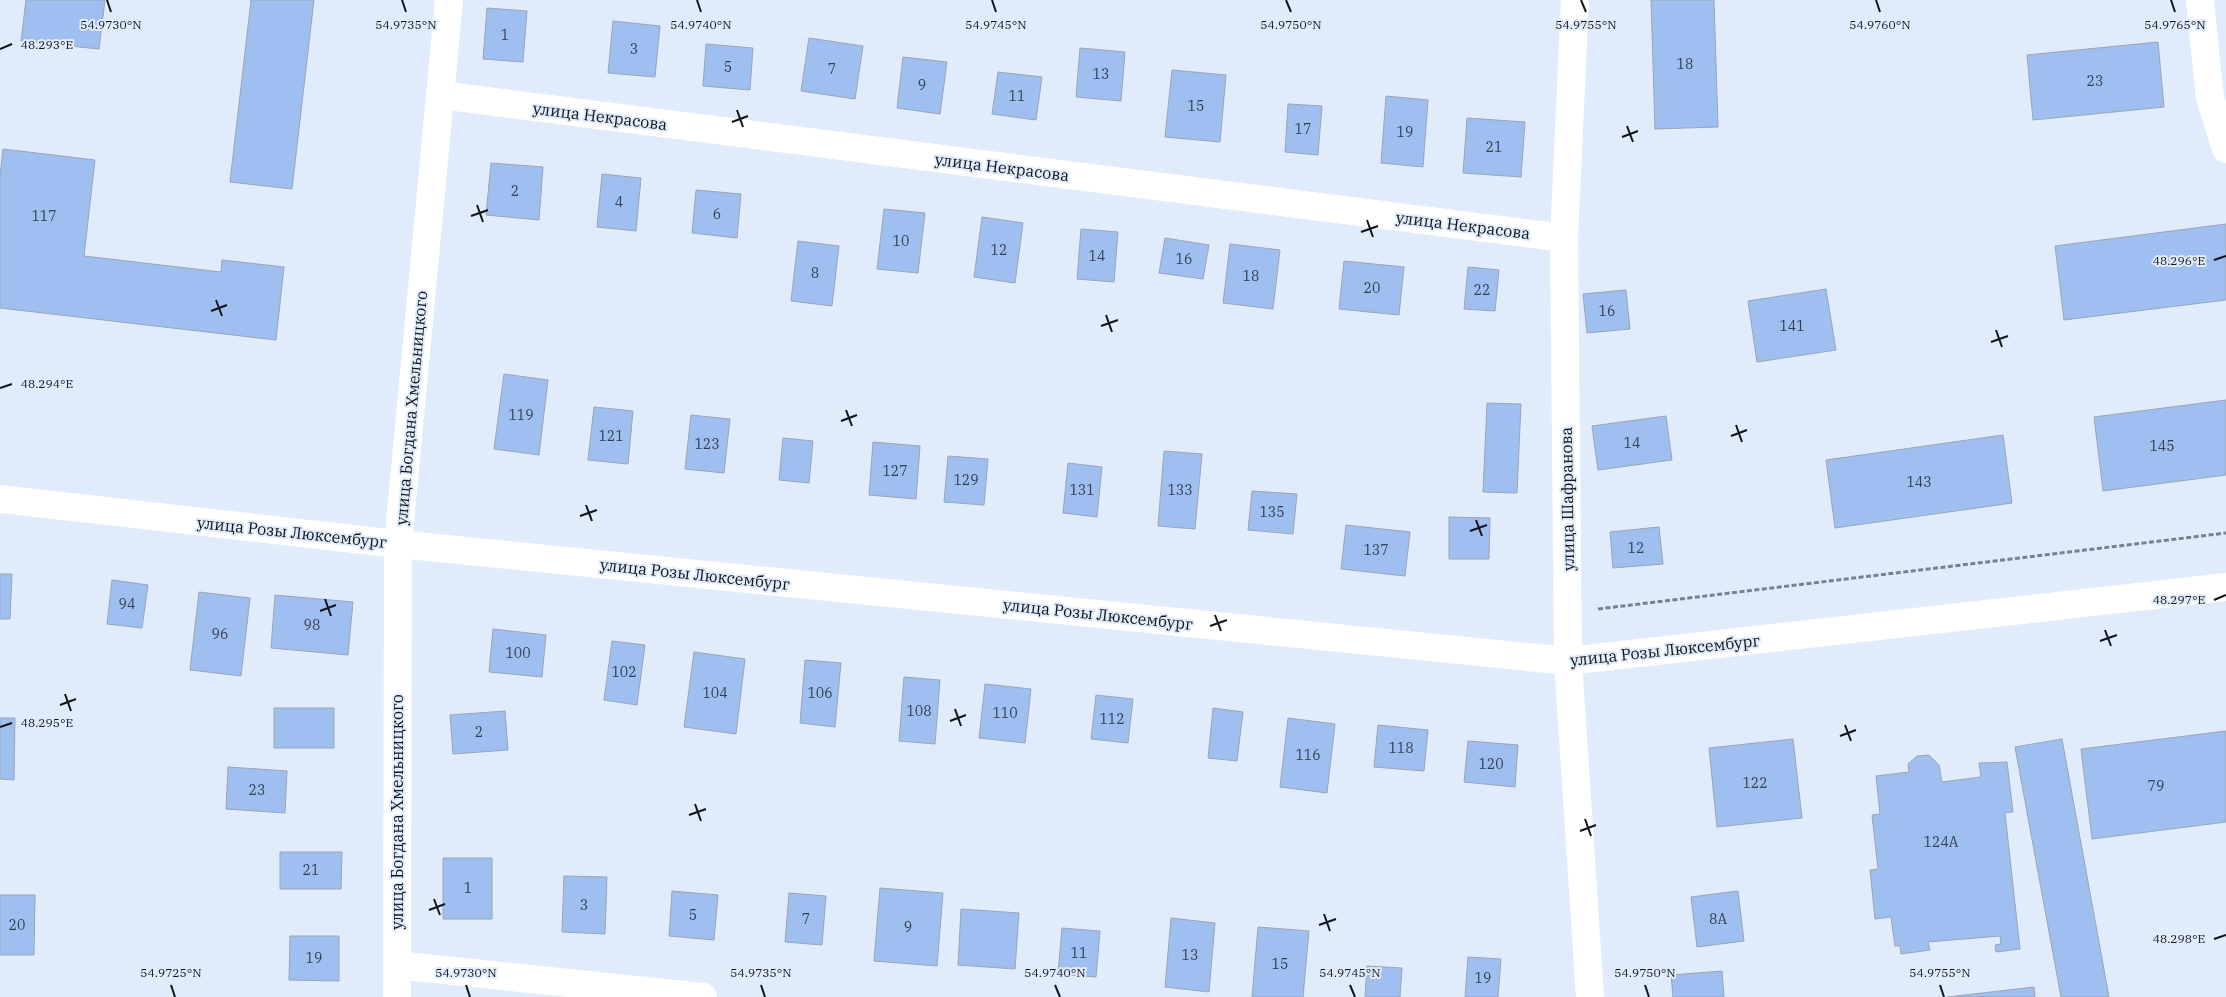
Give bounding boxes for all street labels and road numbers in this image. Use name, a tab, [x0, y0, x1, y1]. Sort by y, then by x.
street label: улица Некрасова	[532, 98, 669, 134]
street label: улица Некрасова	[934, 149, 1071, 185]
street label: улица Некрасова	[1395, 207, 1532, 243]
street label: улица Богдана Хмельницкого	[391, 290, 431, 526]
street label: улица Шафранова	[1556, 426, 1578, 571]
street label: улица Розы Люксембург	[196, 512, 388, 552]
street label: улица Розы Люксембург	[599, 554, 791, 594]
street label: улица Розы Люксембург	[1002, 594, 1194, 634]
street label: улица Розы Люксембург	[1569, 630, 1761, 670]
street label: улица Богдана Хмельницкого	[387, 694, 407, 930]

